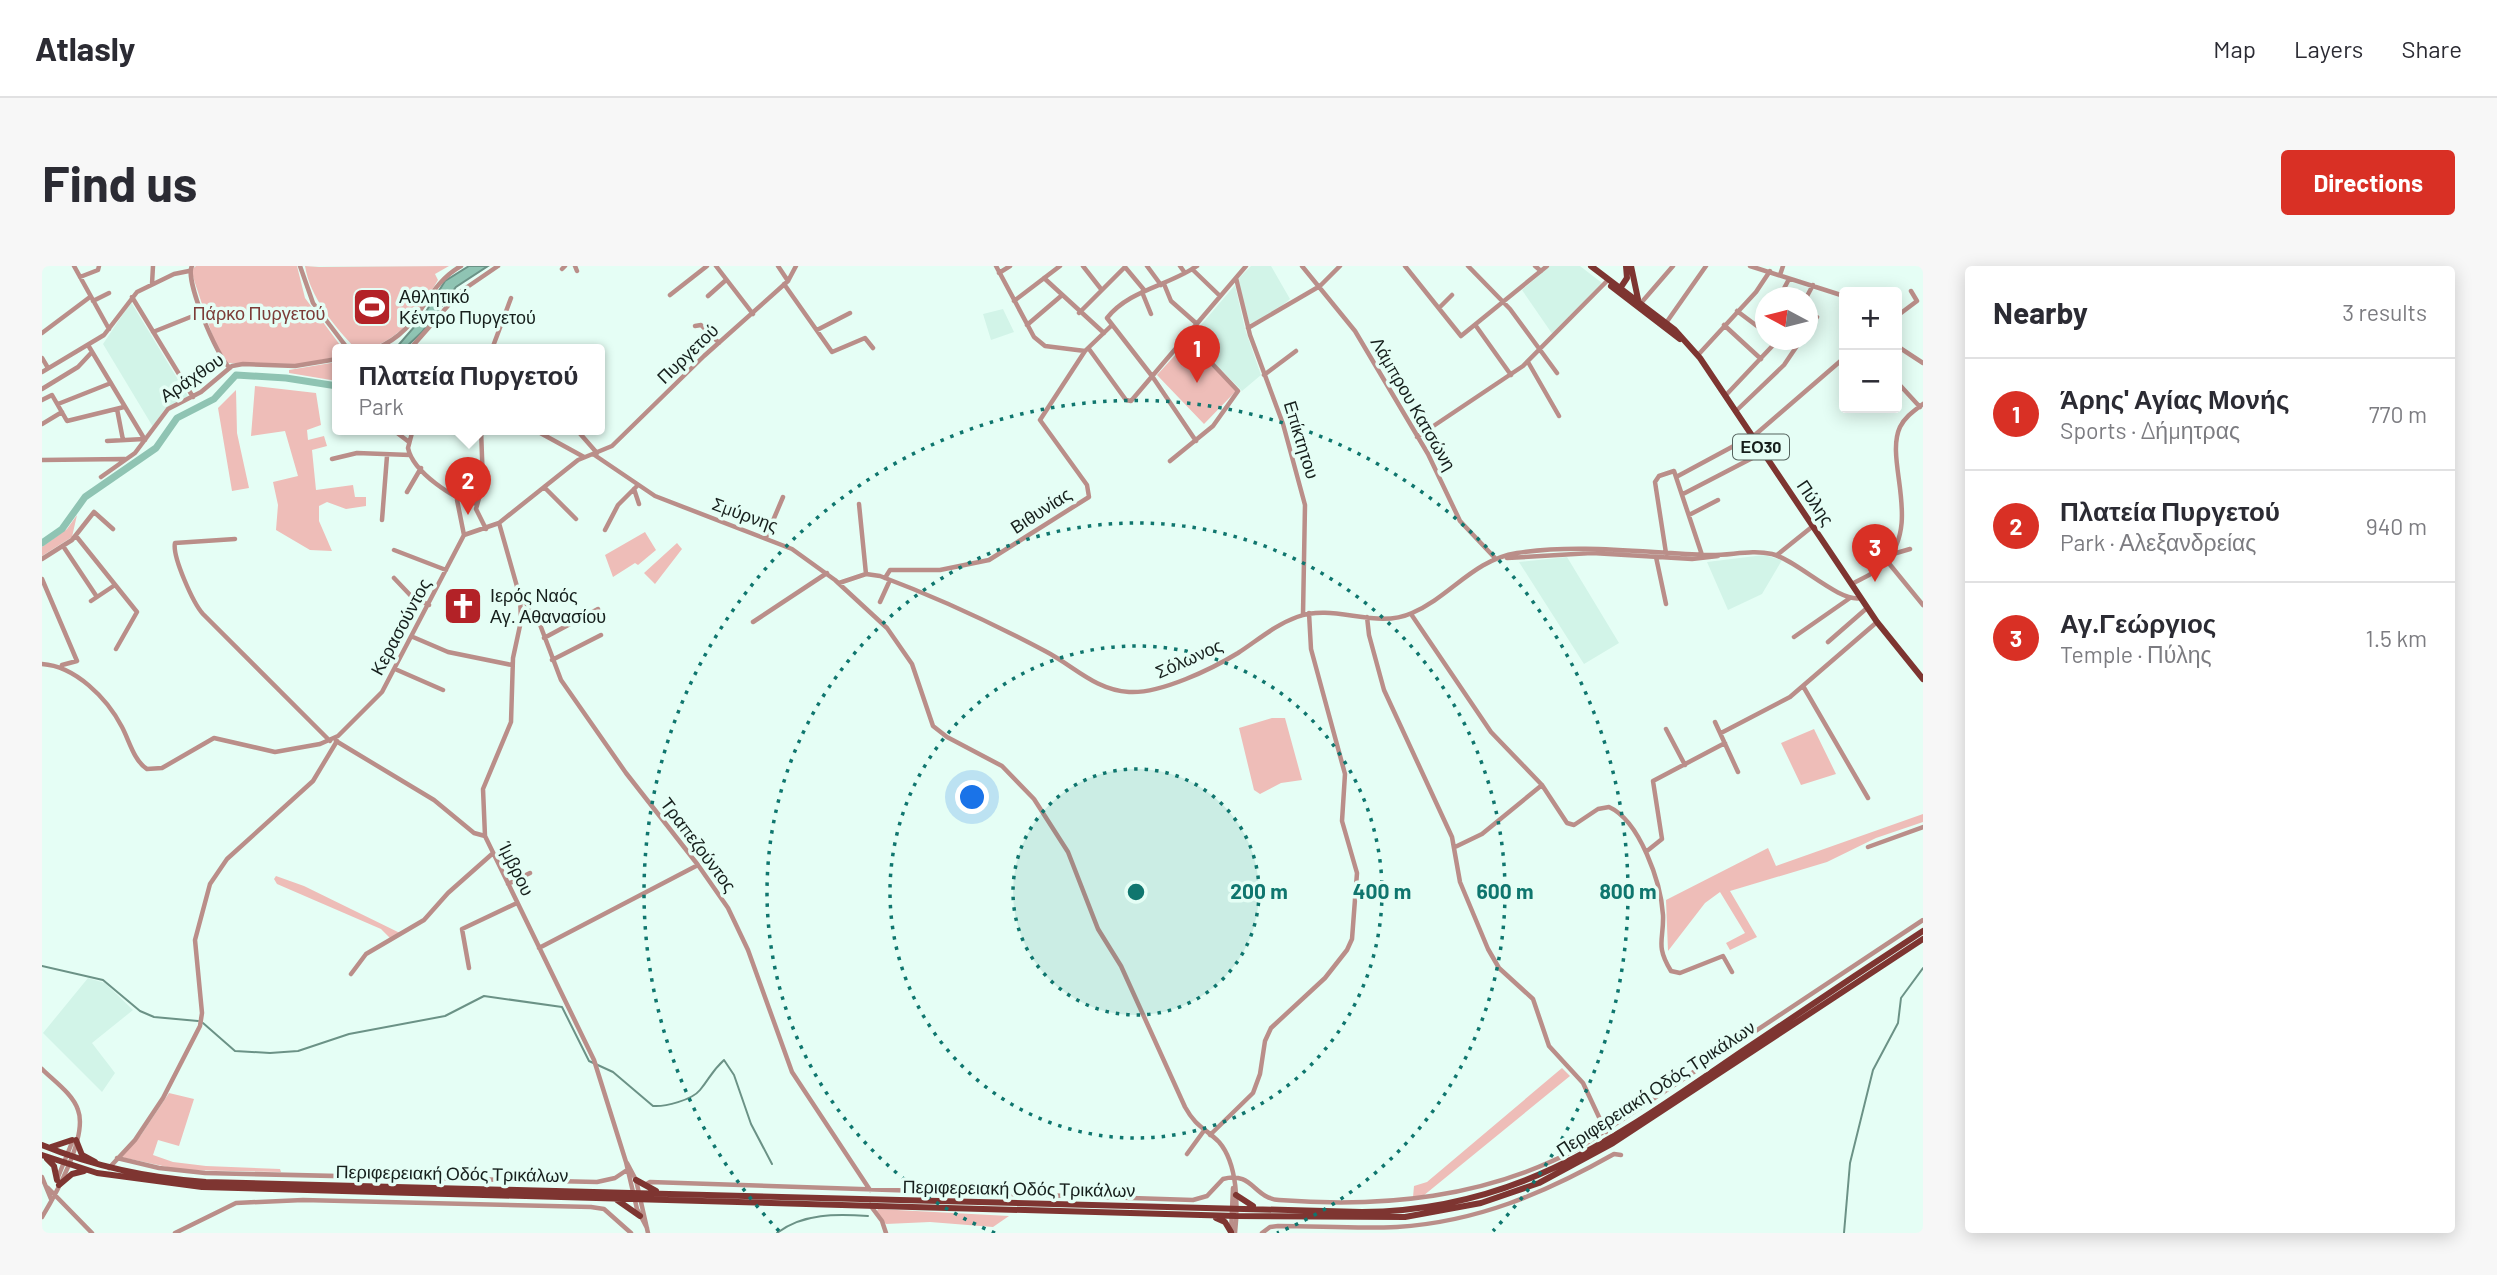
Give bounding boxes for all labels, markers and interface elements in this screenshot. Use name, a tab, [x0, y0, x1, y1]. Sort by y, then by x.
text: Atlasly	[35, 28, 135, 68]
text: Map	[2213, 34, 2256, 63]
text: Layers	[2294, 34, 2363, 63]
text: Share	[2401, 34, 2462, 63]
button: Directions	[2281, 150, 2455, 215]
text: Find us	[42, 153, 197, 212]
place label: Αθλητικό Κέντρο Πυργετού	[399, 285, 536, 328]
sports icon: Αθλητικό Κέντρο Πυργετού	[351, 286, 393, 328]
north arrow	[1755, 287, 1818, 350]
map controls	[1839, 287, 1902, 413]
button: +	[1839, 287, 1902, 350]
text: Nearby	[1993, 294, 2088, 330]
text: 3 results	[2342, 298, 2427, 326]
park label: Πάρκο Πυργετού	[193, 302, 325, 324]
street label: Πυργετού	[652, 319, 723, 388]
pin: 1	[1174, 325, 1220, 383]
street label: Λάμπρου Κατσώνη	[1367, 333, 1461, 474]
popup	[332, 344, 605, 435]
street label: Αράχθου	[155, 348, 227, 406]
button: −	[1839, 350, 1902, 413]
text: Πλατεία Πυργετού	[359, 359, 578, 390]
text: Άρης' Αγίας Μονής	[2060, 383, 2289, 414]
text: Park	[359, 392, 404, 420]
street label: Επίκτητου	[1280, 398, 1324, 481]
text: 1	[2012, 400, 2020, 428]
text: 770 m	[2369, 400, 2427, 428]
text: Sports · Δήμητρας	[2060, 416, 2240, 444]
road number: ΕΟ30	[1733, 434, 1789, 460]
pin: 2	[445, 457, 491, 515]
street label: Πύλης	[1793, 475, 1839, 530]
street label: Βιθυνίας	[1006, 482, 1075, 538]
street label: Σμύρνης	[709, 492, 782, 536]
text: Πλατεία Πυργετού	[2060, 495, 2280, 526]
text: 2	[2010, 512, 2022, 540]
text: 940 m	[2366, 512, 2427, 540]
pin: 3	[1852, 524, 1898, 582]
text: Park · Αλεξανδρείας	[2060, 528, 2256, 556]
street label: Κερασούντος	[365, 574, 435, 679]
place label: Ιερός Ναός Αγ. Αθανασίου	[490, 584, 606, 627]
church icon: Ιερός Ναός Αγ. Αθανασίου	[442, 585, 484, 627]
text: Αγ.Γεώργιος	[2060, 607, 2216, 638]
text: 3	[2010, 624, 2022, 652]
text: 1.5 km	[2366, 624, 2427, 652]
street label: Σόλωνος	[1152, 633, 1226, 683]
text: Temple · Πύλης	[2060, 640, 2212, 668]
your location	[955, 780, 989, 814]
street label: Τραπεζούντος	[656, 793, 742, 896]
street label: Ίμβρου	[494, 837, 539, 899]
text: 200 m	[1230, 878, 1288, 903]
text: 400 m	[1353, 878, 1411, 903]
text: 600 m	[1477, 878, 1533, 903]
text: 800 m	[1599, 878, 1657, 903]
centre of rings	[1124, 880, 1148, 904]
street label: Περιφερειακή Οδός Τρικάλων	[1552, 1016, 1759, 1161]
street label: Περιφερειακή Οδός Τρικάλων	[335, 1160, 569, 1186]
street label: Περιφερειακή Οδός Τρικάλων	[902, 1175, 1136, 1201]

